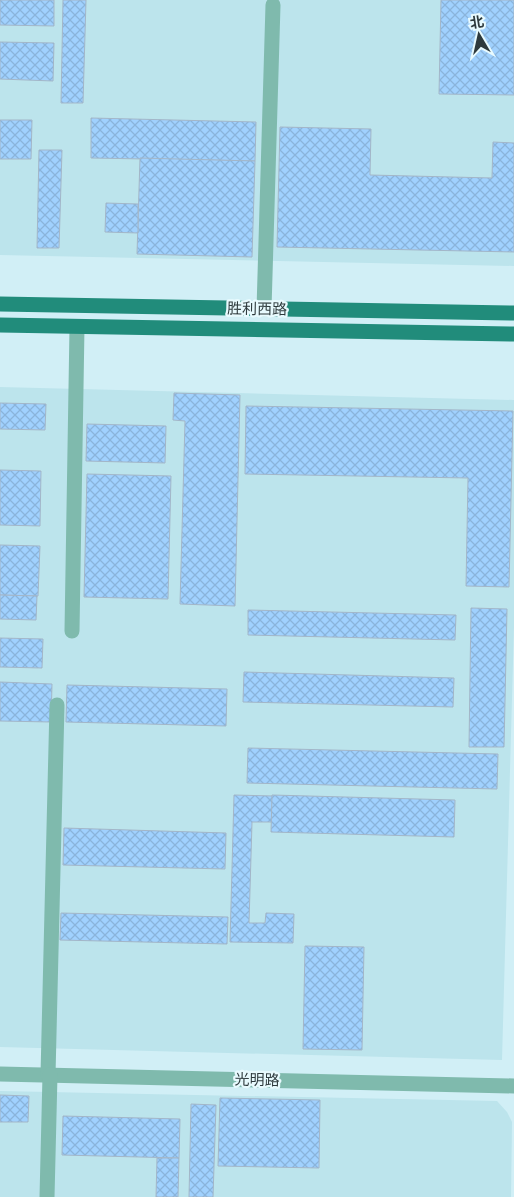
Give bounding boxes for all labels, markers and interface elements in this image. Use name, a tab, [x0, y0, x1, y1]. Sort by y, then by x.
north arrow	[454, 10, 504, 60]
text: 北	[469, 13, 485, 31]
street label: 胜利西路	[227, 299, 287, 319]
street label: 光明路	[234, 1071, 280, 1089]

